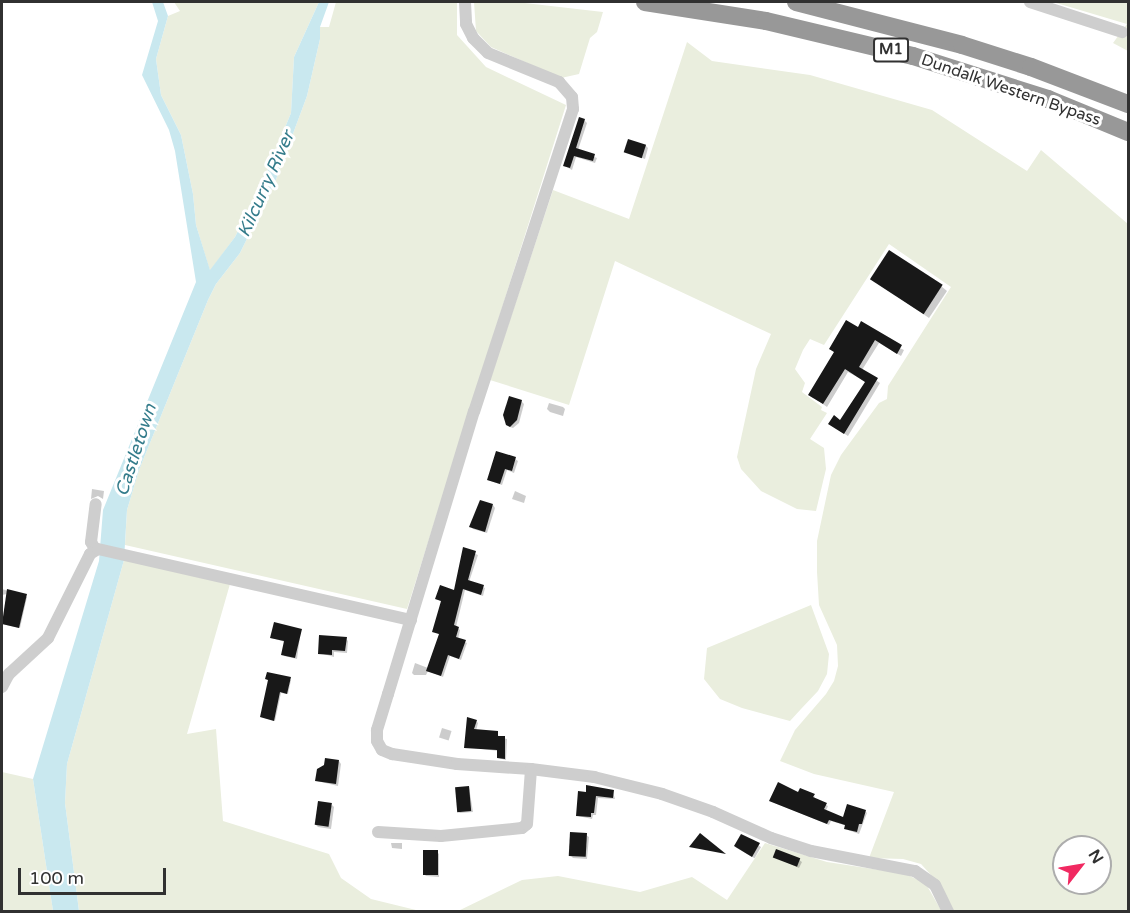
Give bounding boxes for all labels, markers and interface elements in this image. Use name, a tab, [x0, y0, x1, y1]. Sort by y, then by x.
road number: M1	[873, 38, 909, 62]
street label: Dundalk Western Bypass	[919, 50, 1103, 130]
water label: Kilcurry River	[233, 128, 299, 240]
water label: Castletown	[111, 401, 161, 499]
north arrow	[1052, 835, 1112, 895]
text: N	[1084, 846, 1108, 867]
scale bar	[21, 856, 170, 894]
text: 100 m	[29, 867, 84, 889]

